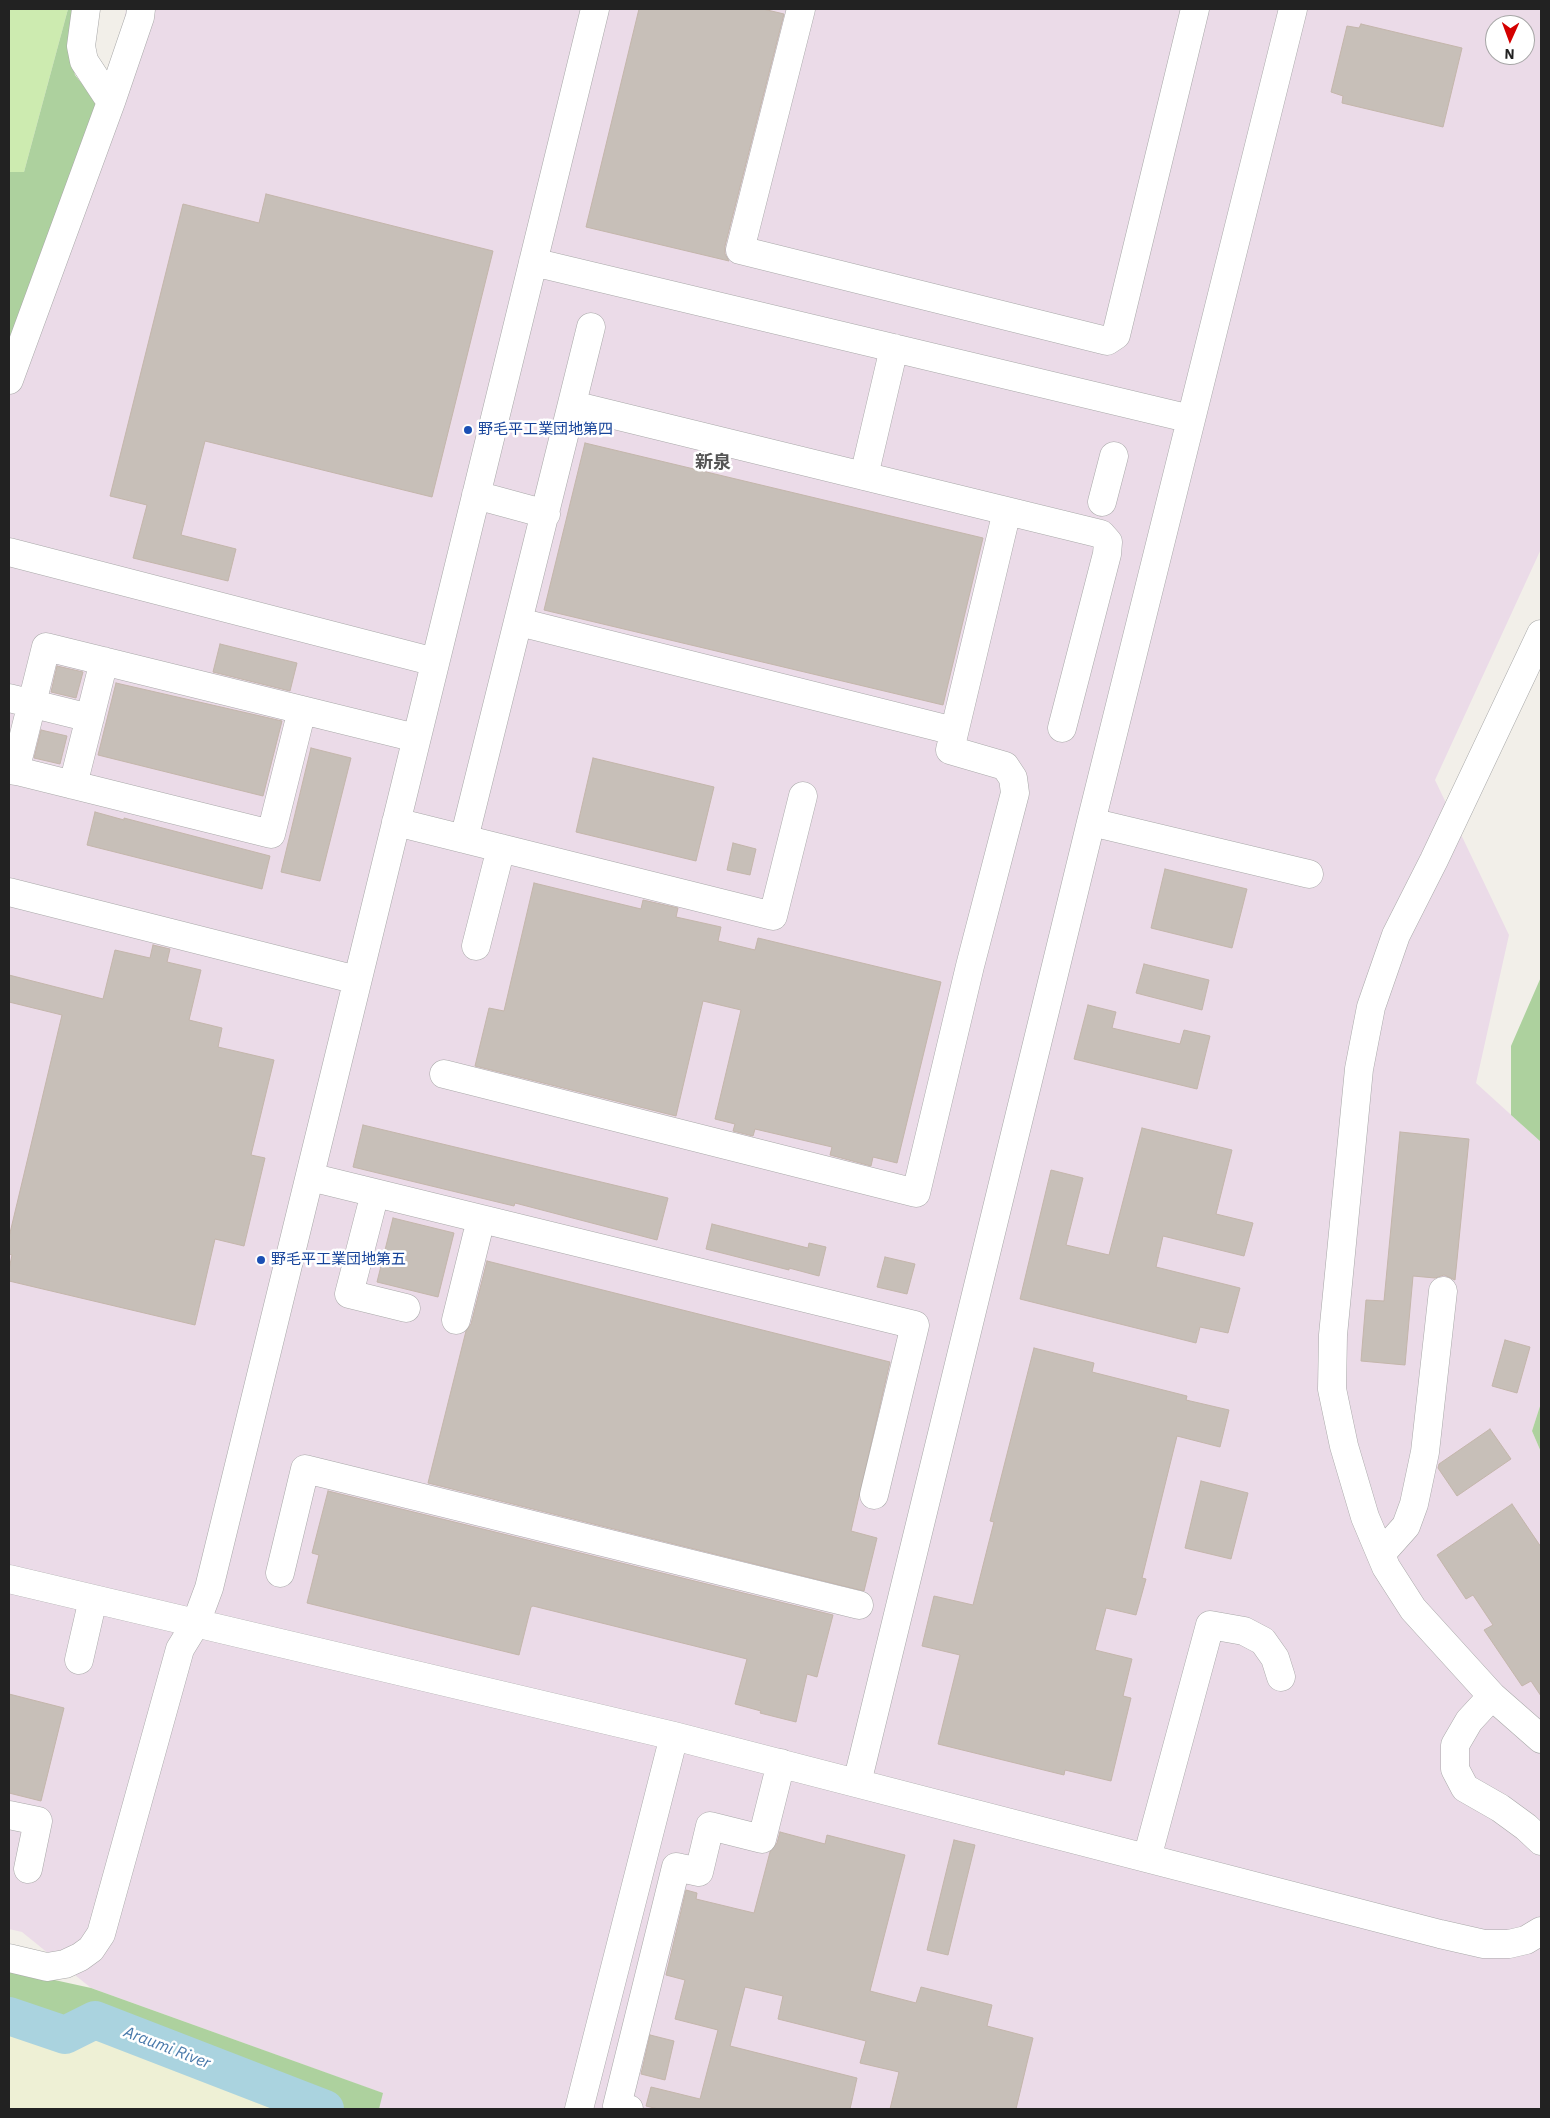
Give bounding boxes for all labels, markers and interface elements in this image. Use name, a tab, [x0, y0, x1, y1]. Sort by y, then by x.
north arrow	[1485, 15, 1535, 65]
text: N	[1504, 45, 1515, 63]
place label: 野毛平工業団地第四	[478, 421, 613, 439]
marker: 野毛平工業団地第四	[462, 424, 474, 436]
district label: 新泉	[695, 452, 731, 474]
place label: 野毛平工業団地第五	[271, 1251, 406, 1269]
marker: 野毛平工業団地第五	[255, 1254, 267, 1266]
water label: Araumi River	[121, 2023, 213, 2073]

